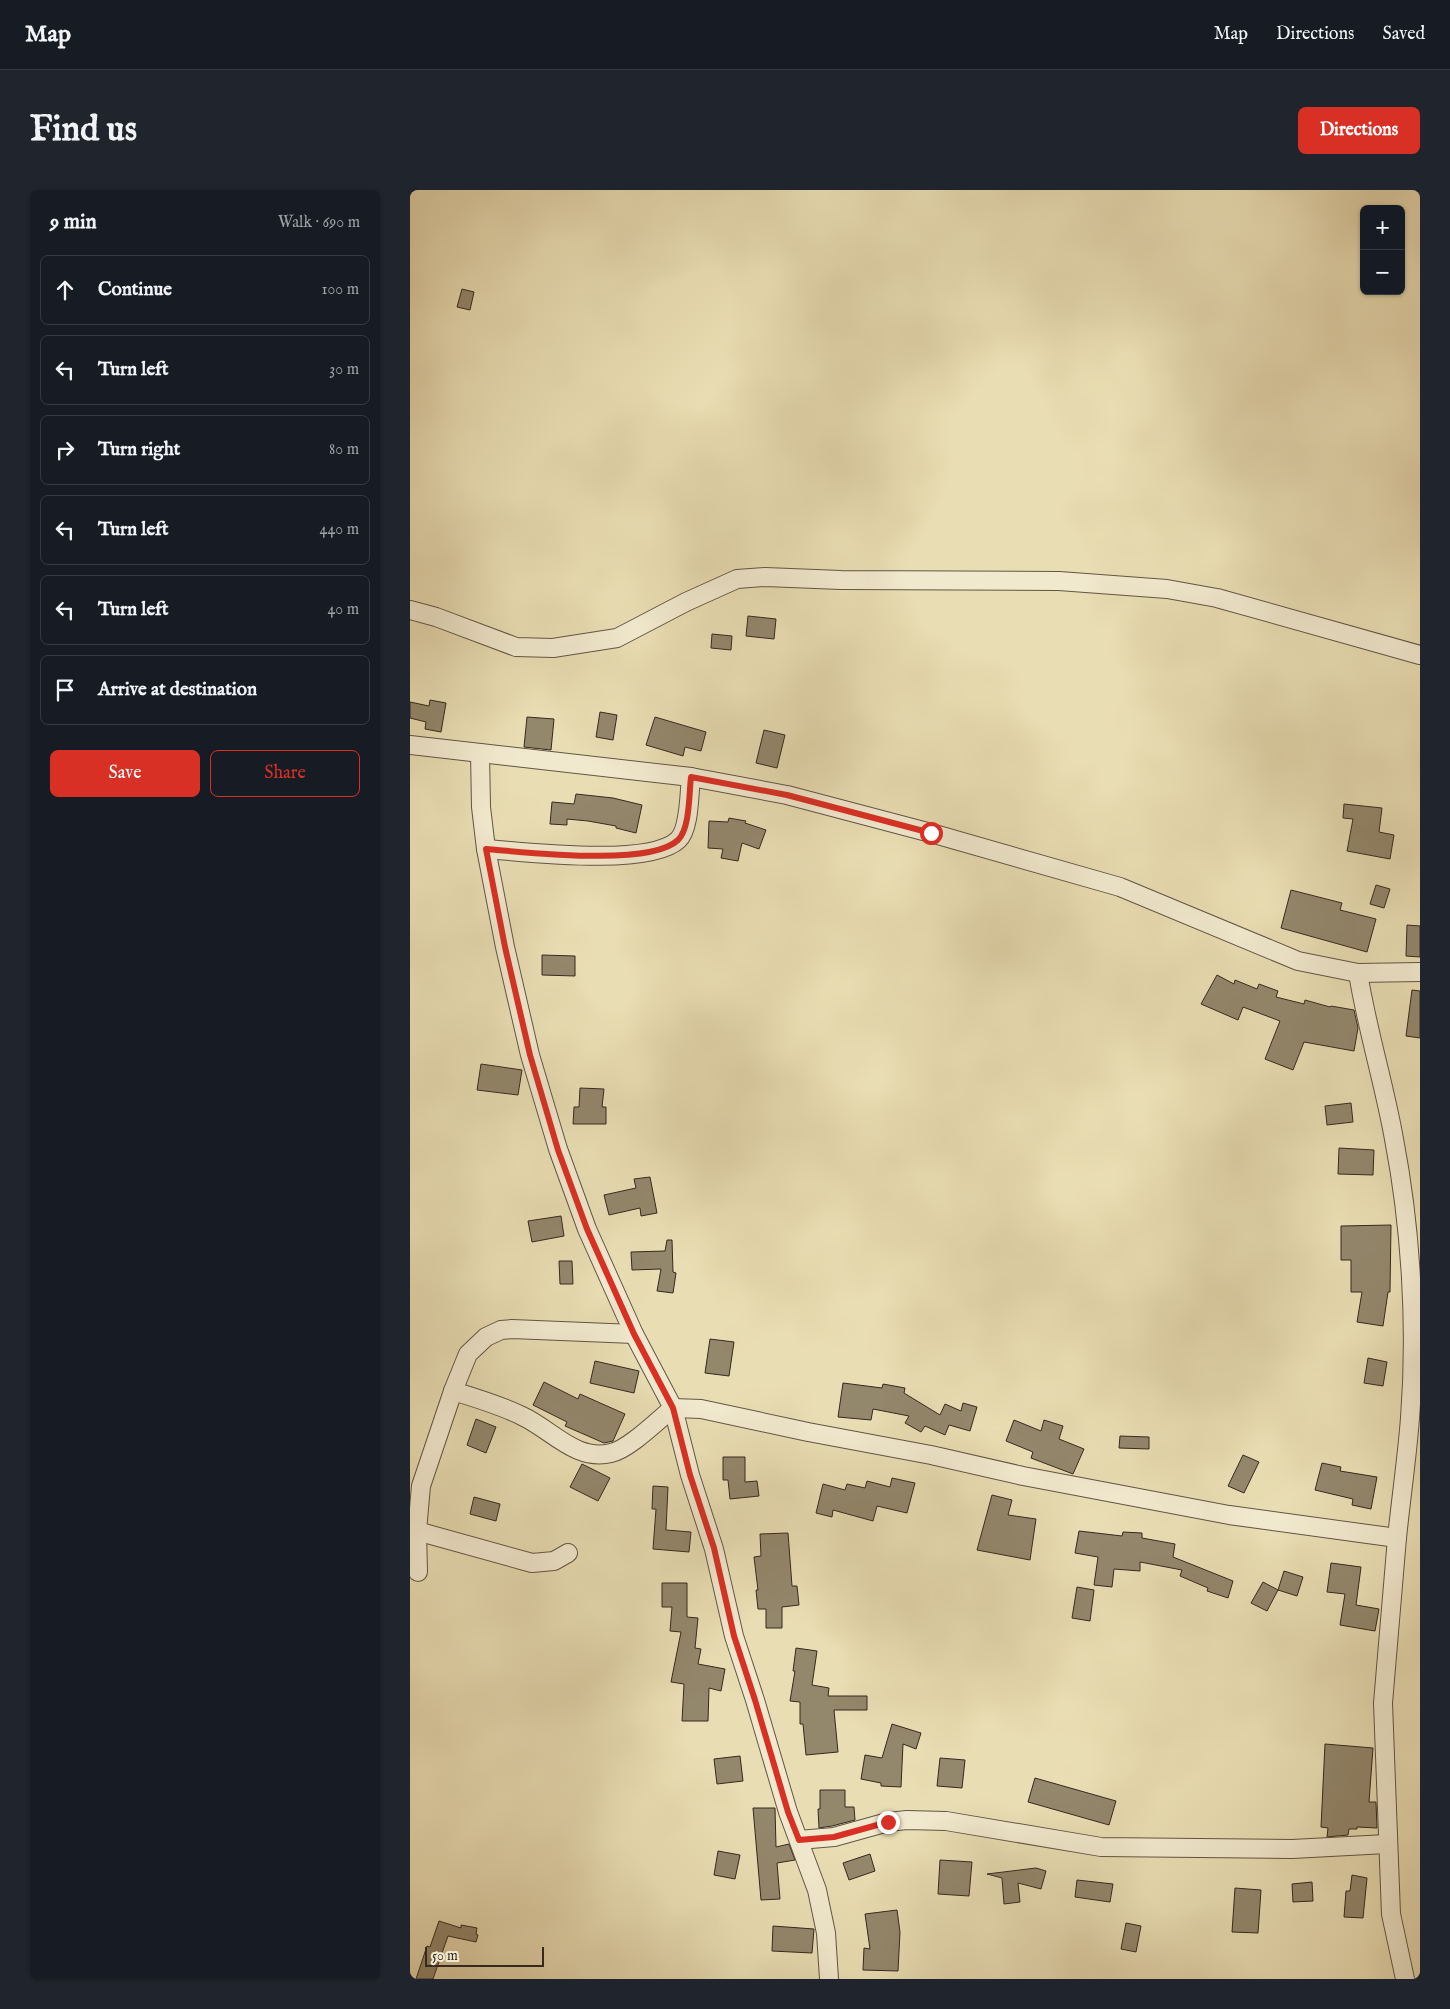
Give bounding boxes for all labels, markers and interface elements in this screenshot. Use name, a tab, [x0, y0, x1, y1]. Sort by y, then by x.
text: Map	[25, 19, 71, 50]
text: Map	[1214, 23, 1248, 46]
text: Directions	[1276, 23, 1354, 46]
text: Saved	[1382, 23, 1425, 46]
button: Directions	[1298, 107, 1420, 154]
text: Find us	[30, 108, 137, 153]
map controls	[1360, 205, 1405, 295]
button: +	[1360, 205, 1405, 250]
text: 9 min	[50, 209, 97, 236]
text: Walk · 690 m	[278, 213, 360, 233]
button: −	[1360, 250, 1405, 295]
icon: ahead	[51, 276, 79, 304]
text: Continue	[98, 278, 172, 302]
text: 100 m	[322, 280, 359, 300]
icon: left	[51, 356, 79, 384]
text: Turn left	[98, 358, 169, 382]
text: 30 m	[329, 360, 359, 380]
icon: right	[51, 436, 79, 464]
text: Turn right	[98, 438, 180, 462]
text: 80 m	[329, 440, 359, 460]
icon: left	[51, 516, 79, 544]
text: Turn left	[98, 518, 169, 542]
text: 440 m	[320, 520, 359, 540]
icon: left	[51, 596, 79, 624]
text: Turn left	[98, 598, 169, 622]
text: 40 m	[327, 600, 359, 620]
icon: arrive	[51, 676, 79, 704]
text: Arrive at destination	[98, 678, 257, 702]
button: Save	[50, 750, 200, 797]
button: Share	[210, 750, 360, 797]
route start	[920, 822, 943, 845]
route end	[877, 1811, 900, 1834]
scale bar	[425, 1944, 544, 1967]
text: 50 m	[432, 1947, 458, 1965]

